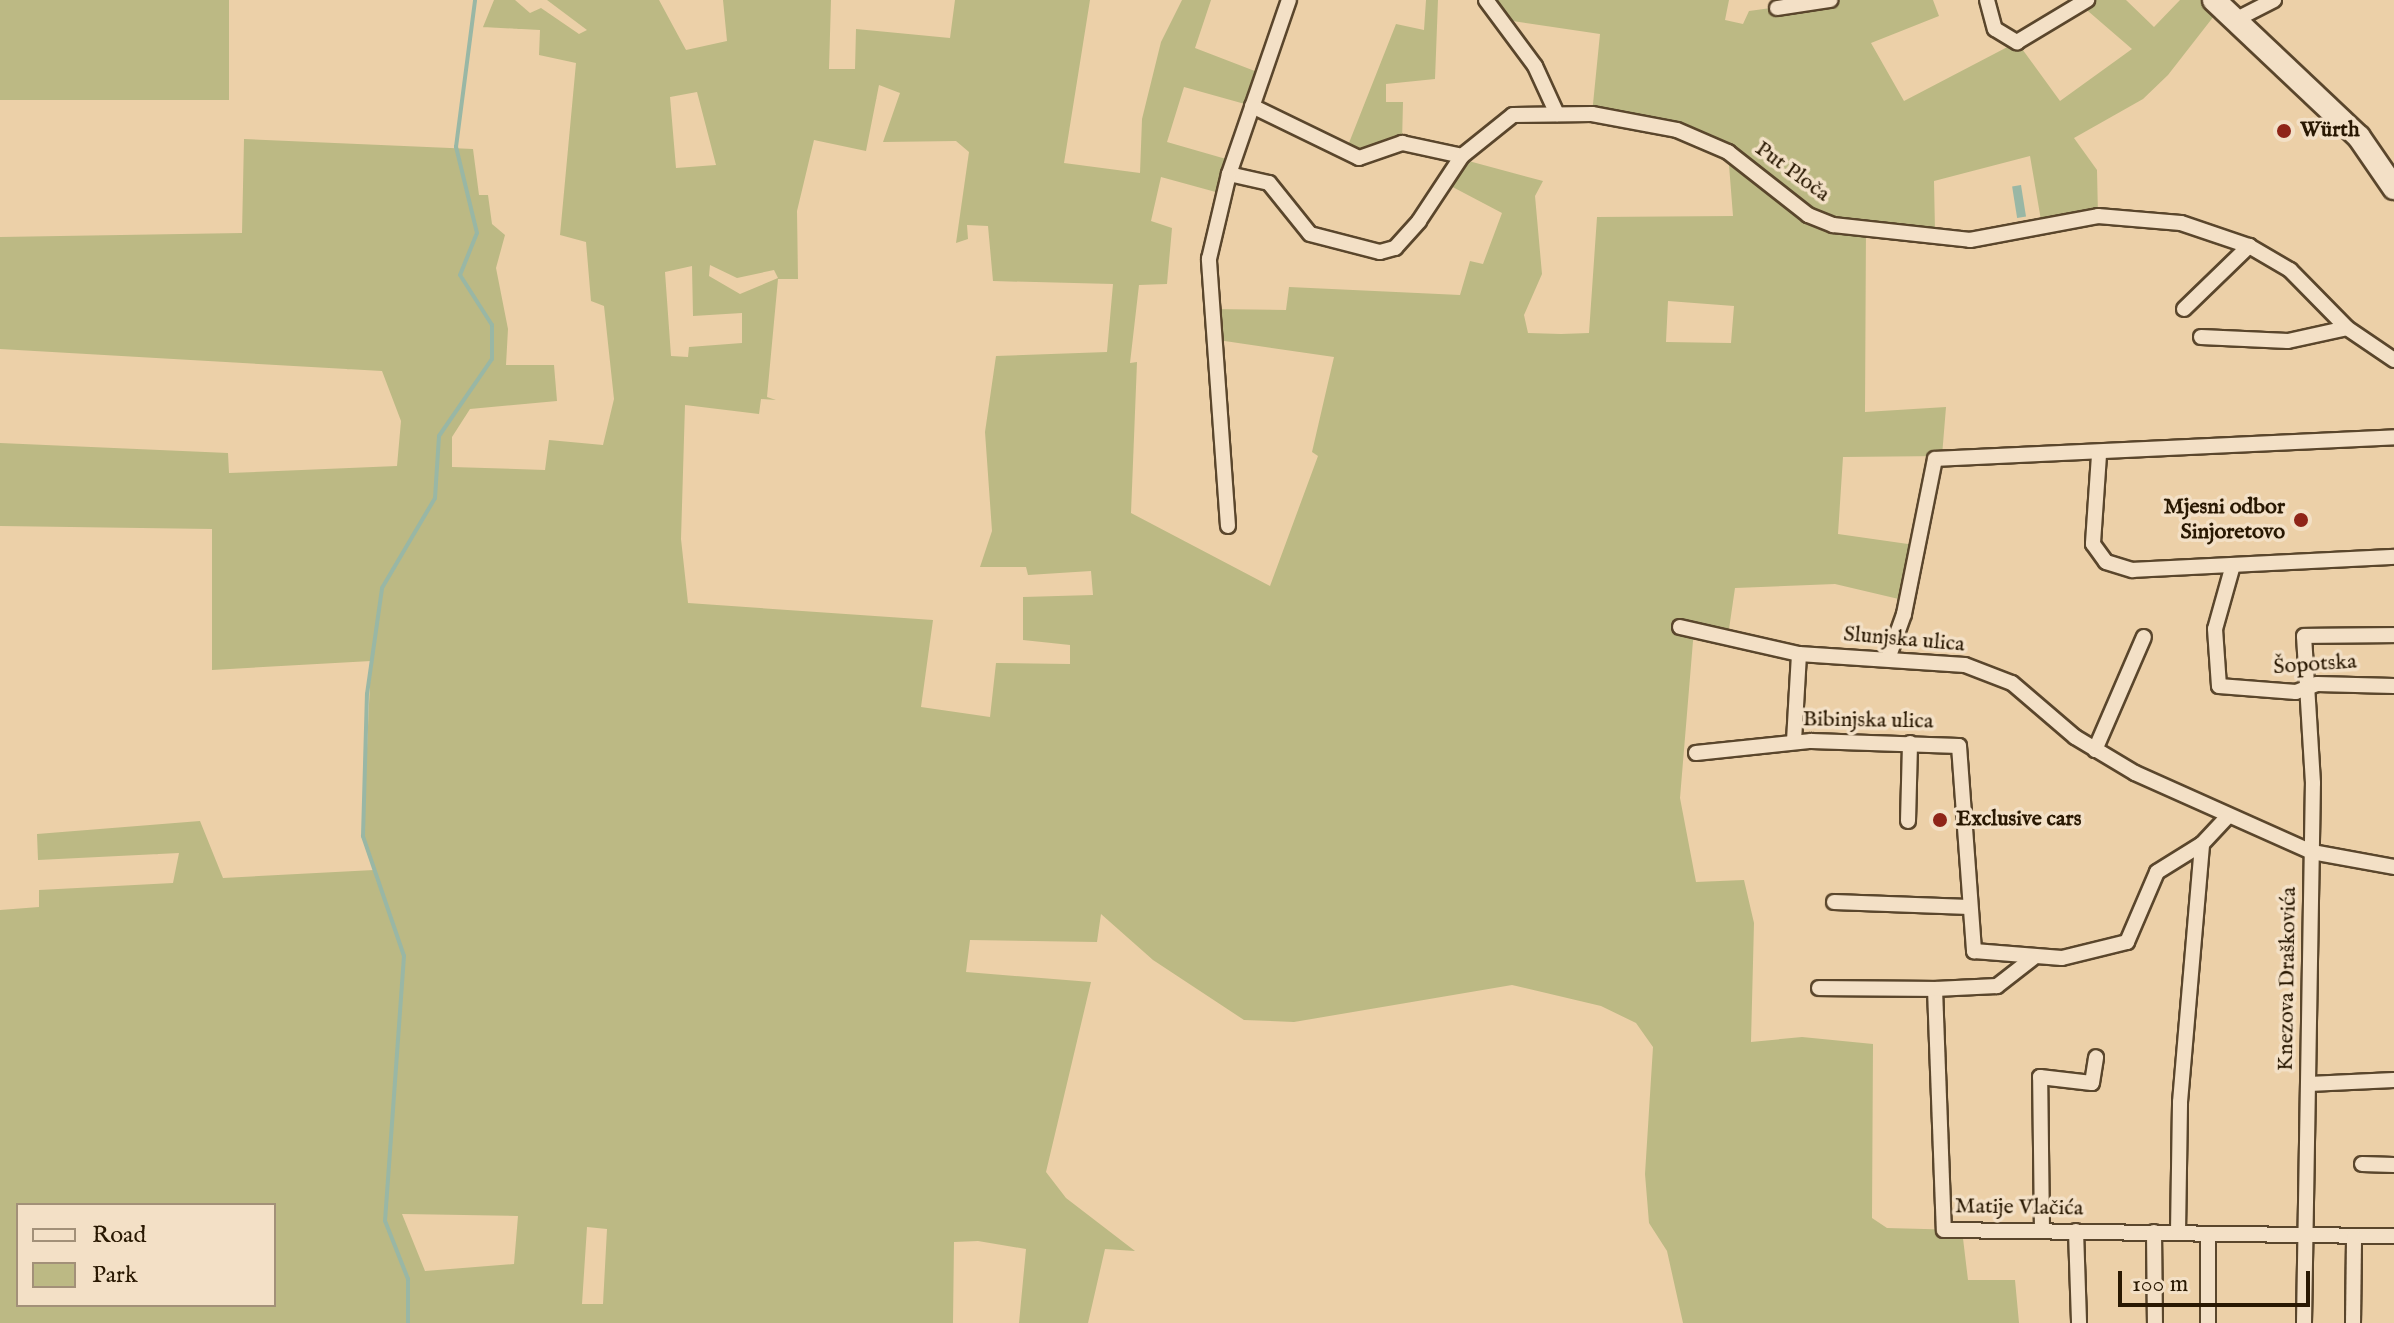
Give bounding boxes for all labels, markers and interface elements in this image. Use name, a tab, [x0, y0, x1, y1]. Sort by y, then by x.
place label: Würth	[2300, 118, 2360, 144]
marker: Würth	[2275, 122, 2293, 140]
street label: Put Ploča	[1749, 136, 1835, 208]
place label: Mjesni odbor Sinjoretovo	[2164, 494, 2285, 546]
marker: Mjesni odbor Sinjoretovo	[2292, 511, 2310, 529]
street label: Slunjska ulica	[1842, 622, 1966, 658]
street label: Šopotska	[2272, 649, 2358, 681]
street label: Bibinjska ulica	[1802, 707, 1934, 735]
place label: Exclusive cars	[1956, 807, 2081, 833]
marker: Exclusive cars	[1931, 811, 1949, 829]
street label: Knezova Draškovića	[2273, 887, 2303, 1071]
street label: Matije Vlačića	[1955, 1194, 2083, 1222]
legend	[16, 1203, 276, 1307]
text: Road	[92, 1220, 146, 1251]
scale bar	[2122, 1255, 2314, 1305]
text: Park	[92, 1260, 138, 1291]
text: 100 m	[2132, 1269, 2188, 1300]

